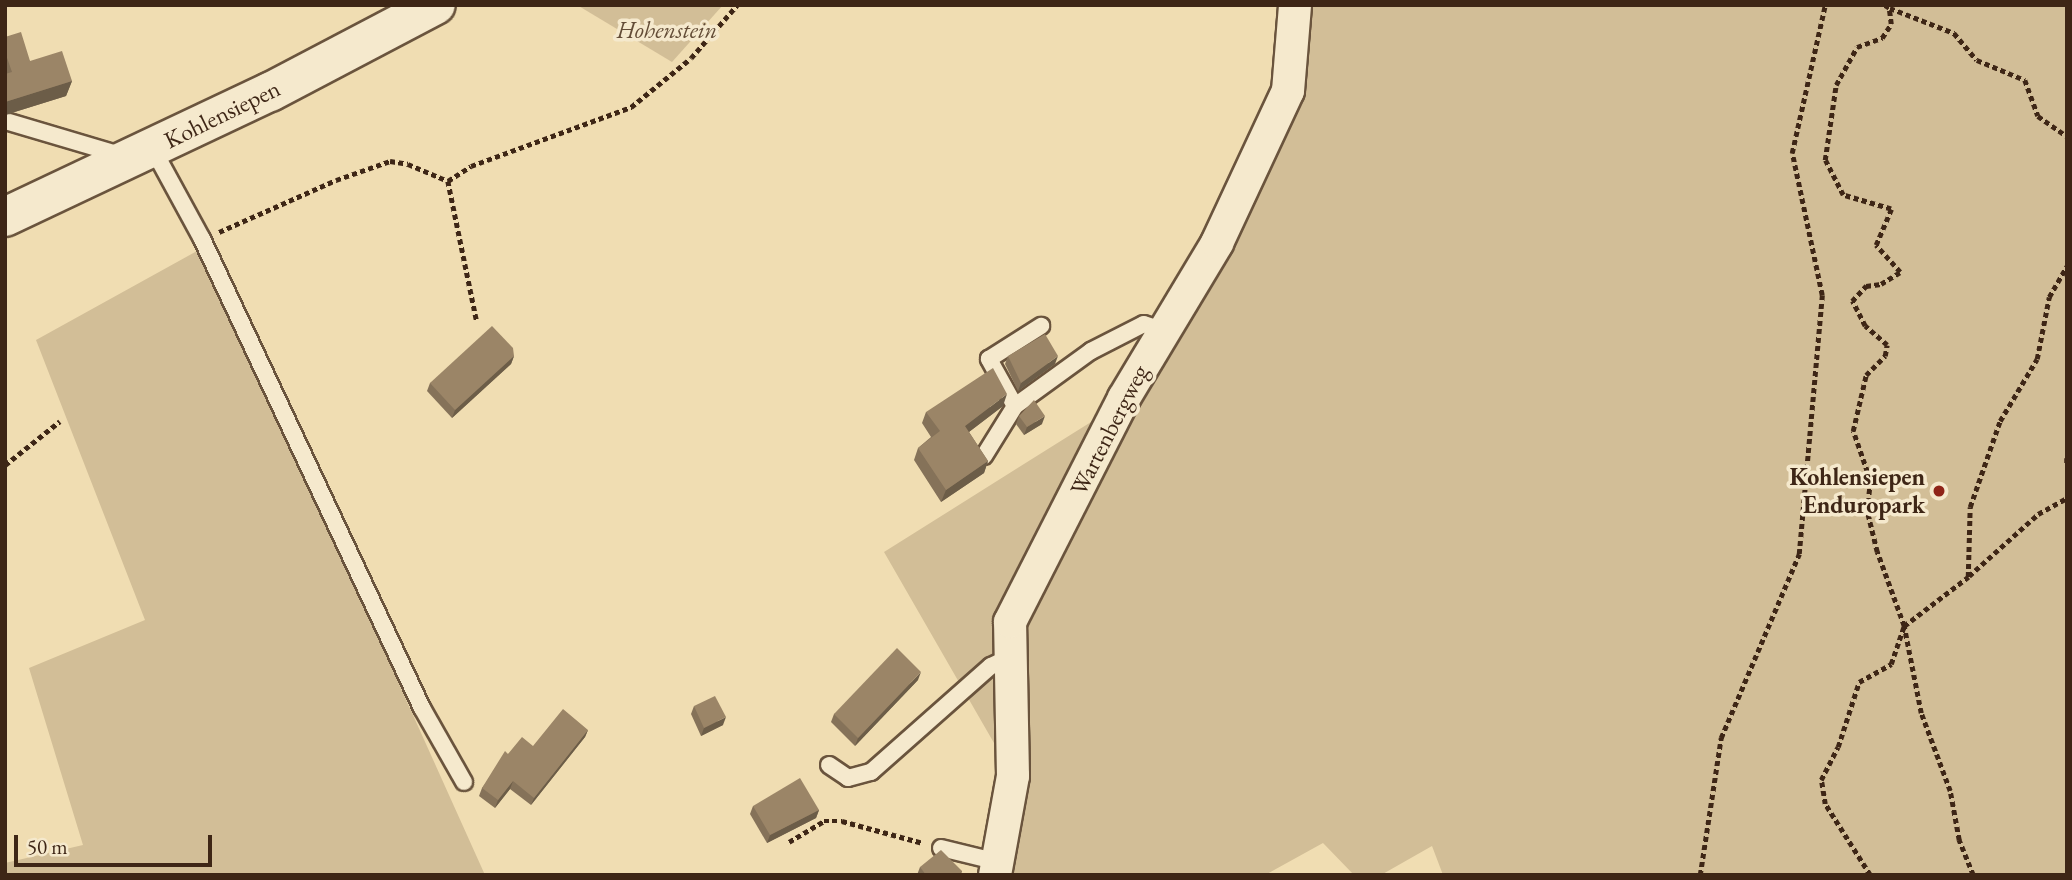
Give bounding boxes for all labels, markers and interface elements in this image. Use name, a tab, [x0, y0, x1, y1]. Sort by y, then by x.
park label: Hohenstein	[617, 16, 717, 44]
street label: Kohlensiepen	[159, 74, 285, 154]
street label: Wartenbergweg	[1064, 360, 1154, 500]
place label: Kohlensiepen Enduropark	[1789, 463, 1925, 519]
marker: Kohlensiepen Enduropark	[1931, 483, 1947, 499]
scale bar	[18, 820, 215, 864]
text: 50 m	[27, 833, 68, 860]

